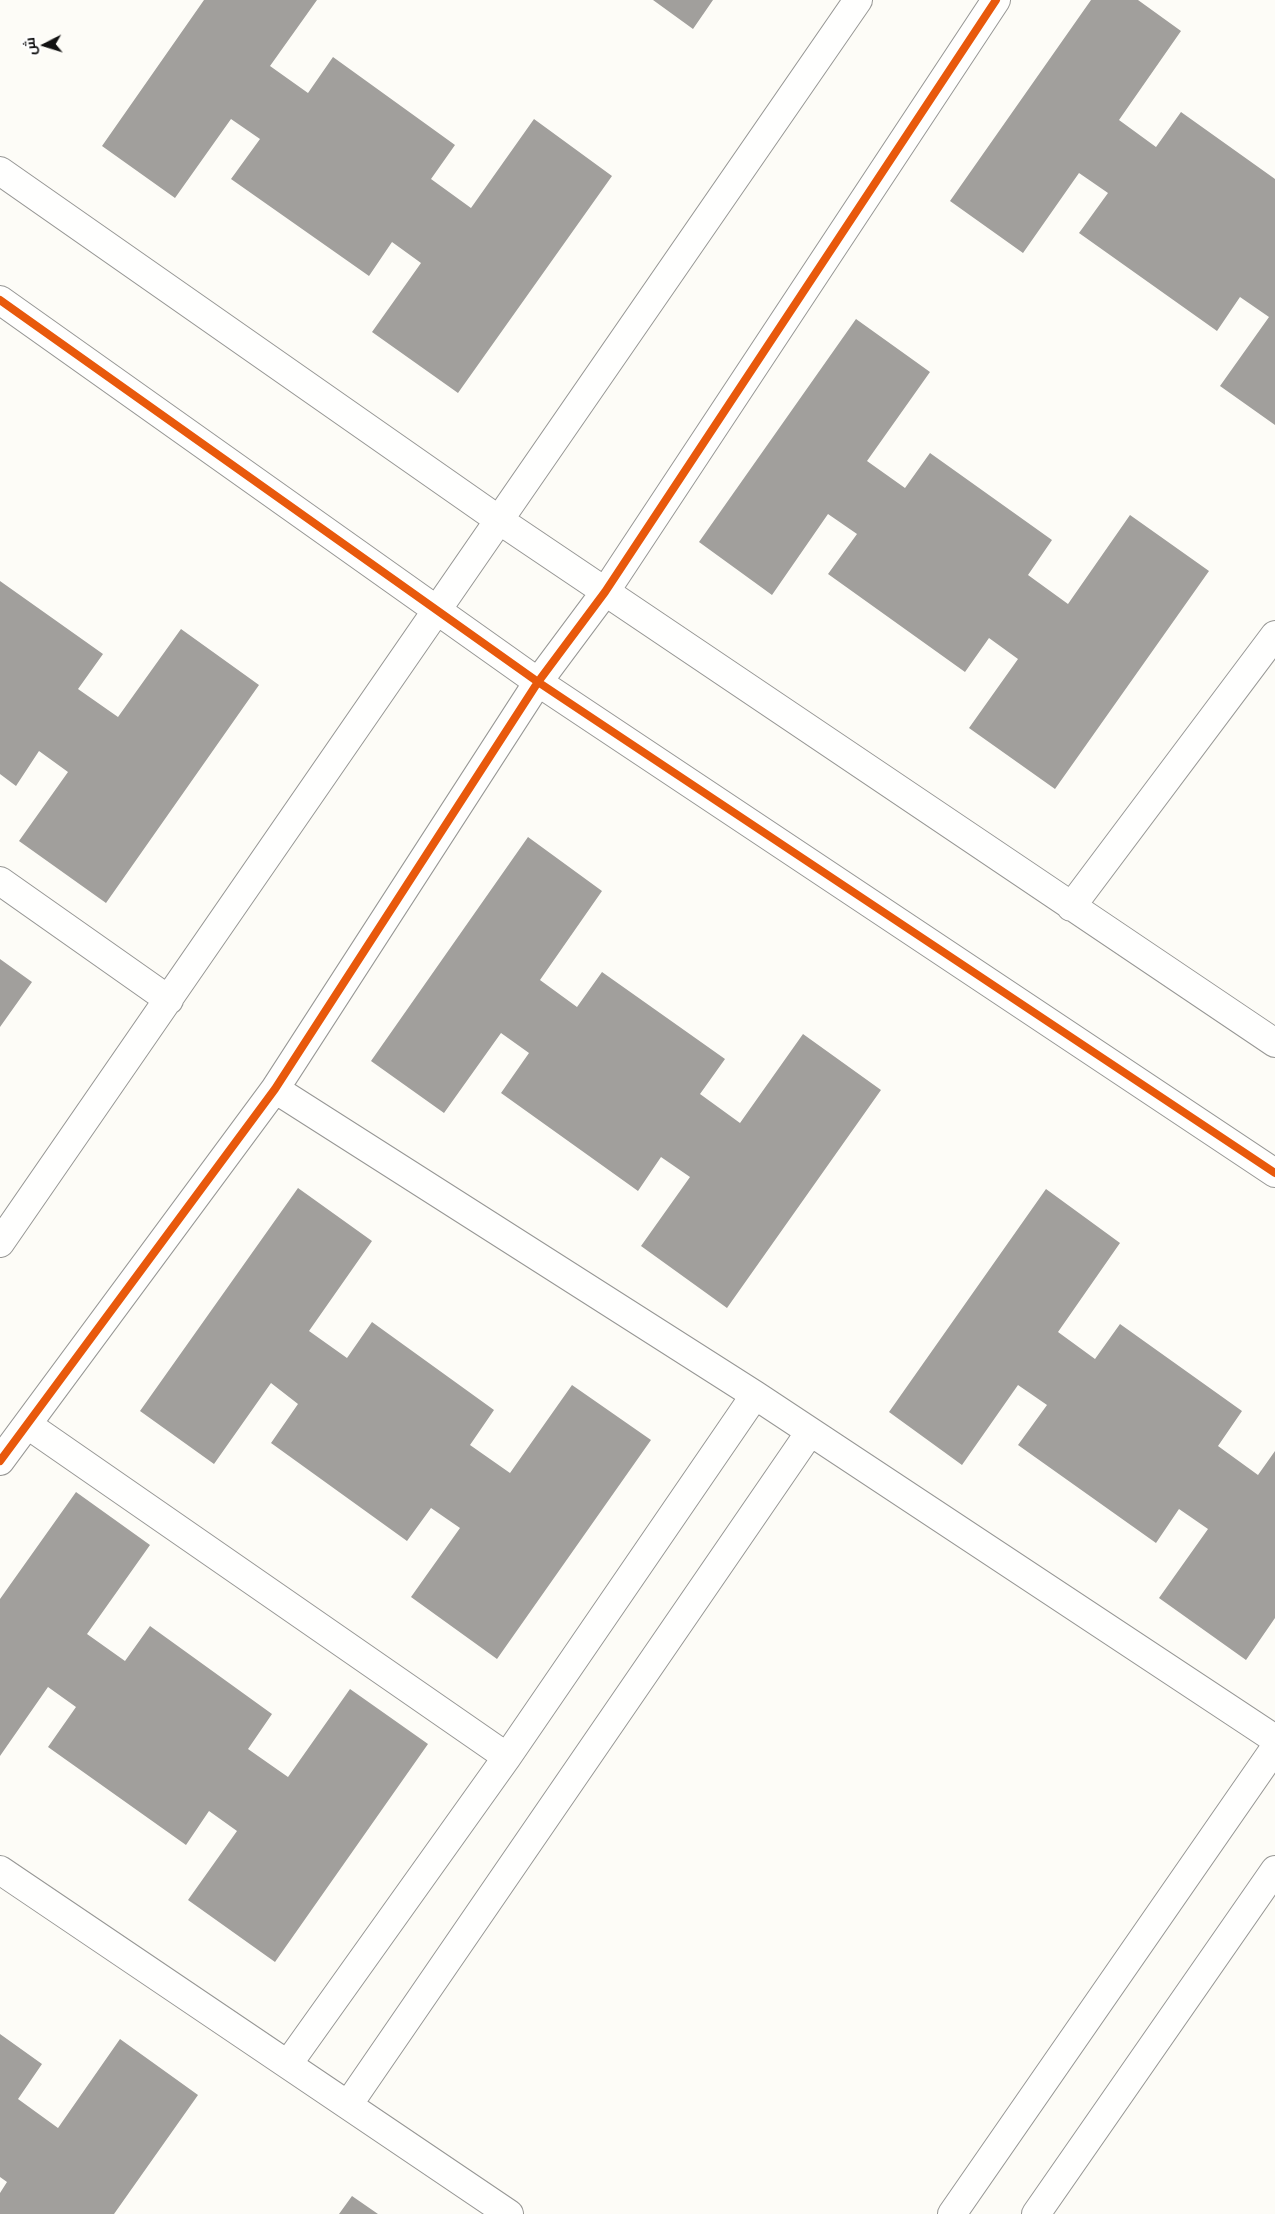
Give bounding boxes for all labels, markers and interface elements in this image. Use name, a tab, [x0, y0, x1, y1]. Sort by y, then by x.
north arrow	[20, 20, 70, 70]
text: ش	[20, 37, 40, 56]

